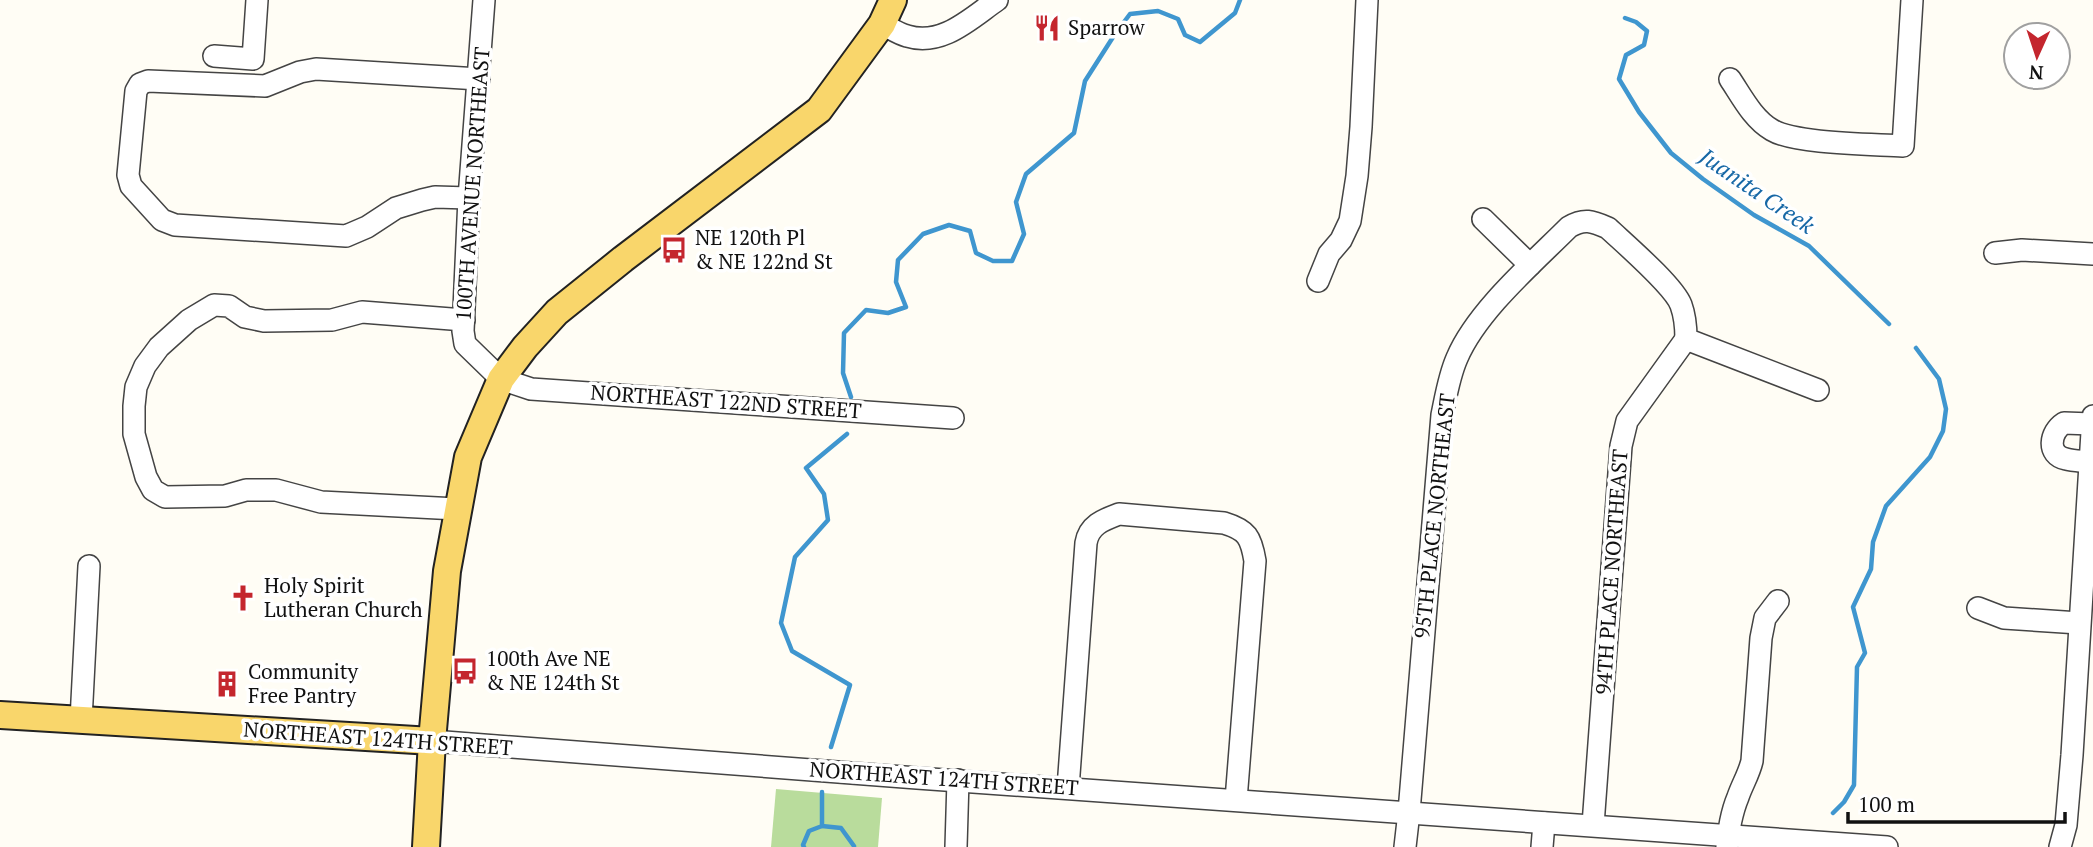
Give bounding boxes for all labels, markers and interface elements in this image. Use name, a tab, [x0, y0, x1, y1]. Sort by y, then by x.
restaurant icon: Sparrow	[1032, 13, 1062, 43]
place label: Sparrow	[1068, 13, 1145, 41]
north arrow	[2002, 21, 2072, 91]
street label: 100TH AVENUE NORTHEAST	[448, 46, 496, 322]
text: N	[2028, 61, 2044, 86]
water label: Juanita Creek	[1693, 140, 1822, 241]
place label: NE 120th Pl & NE 122nd St	[695, 223, 833, 275]
bus stop icon: NE 120th Pl & NE 122nd St	[659, 235, 689, 265]
street label: NORTHEAST 122ND STREET	[590, 378, 862, 424]
street label: 95TH PLACE NORTHEAST	[1407, 392, 1461, 640]
street label: 94TH PLACE NORTHEAST	[1588, 448, 1634, 696]
place label: Holy Spirit Lutheran Church	[264, 571, 423, 623]
church icon: Holy Spirit Lutheran Church	[228, 583, 258, 613]
place label: 100th Ave NE & NE 124th St	[486, 644, 620, 696]
bus stop icon: 100th Ave NE & NE 124th St	[450, 656, 480, 686]
place label: Community Free Pantry	[248, 657, 358, 709]
building icon: Community Free Pantry	[212, 669, 242, 699]
street label: NORTHEAST 124TH STREET	[243, 715, 513, 761]
street label: NORTHEAST 124TH STREET	[809, 755, 1079, 801]
scale bar	[1848, 780, 2065, 824]
text: 100 m	[1858, 790, 1915, 818]

